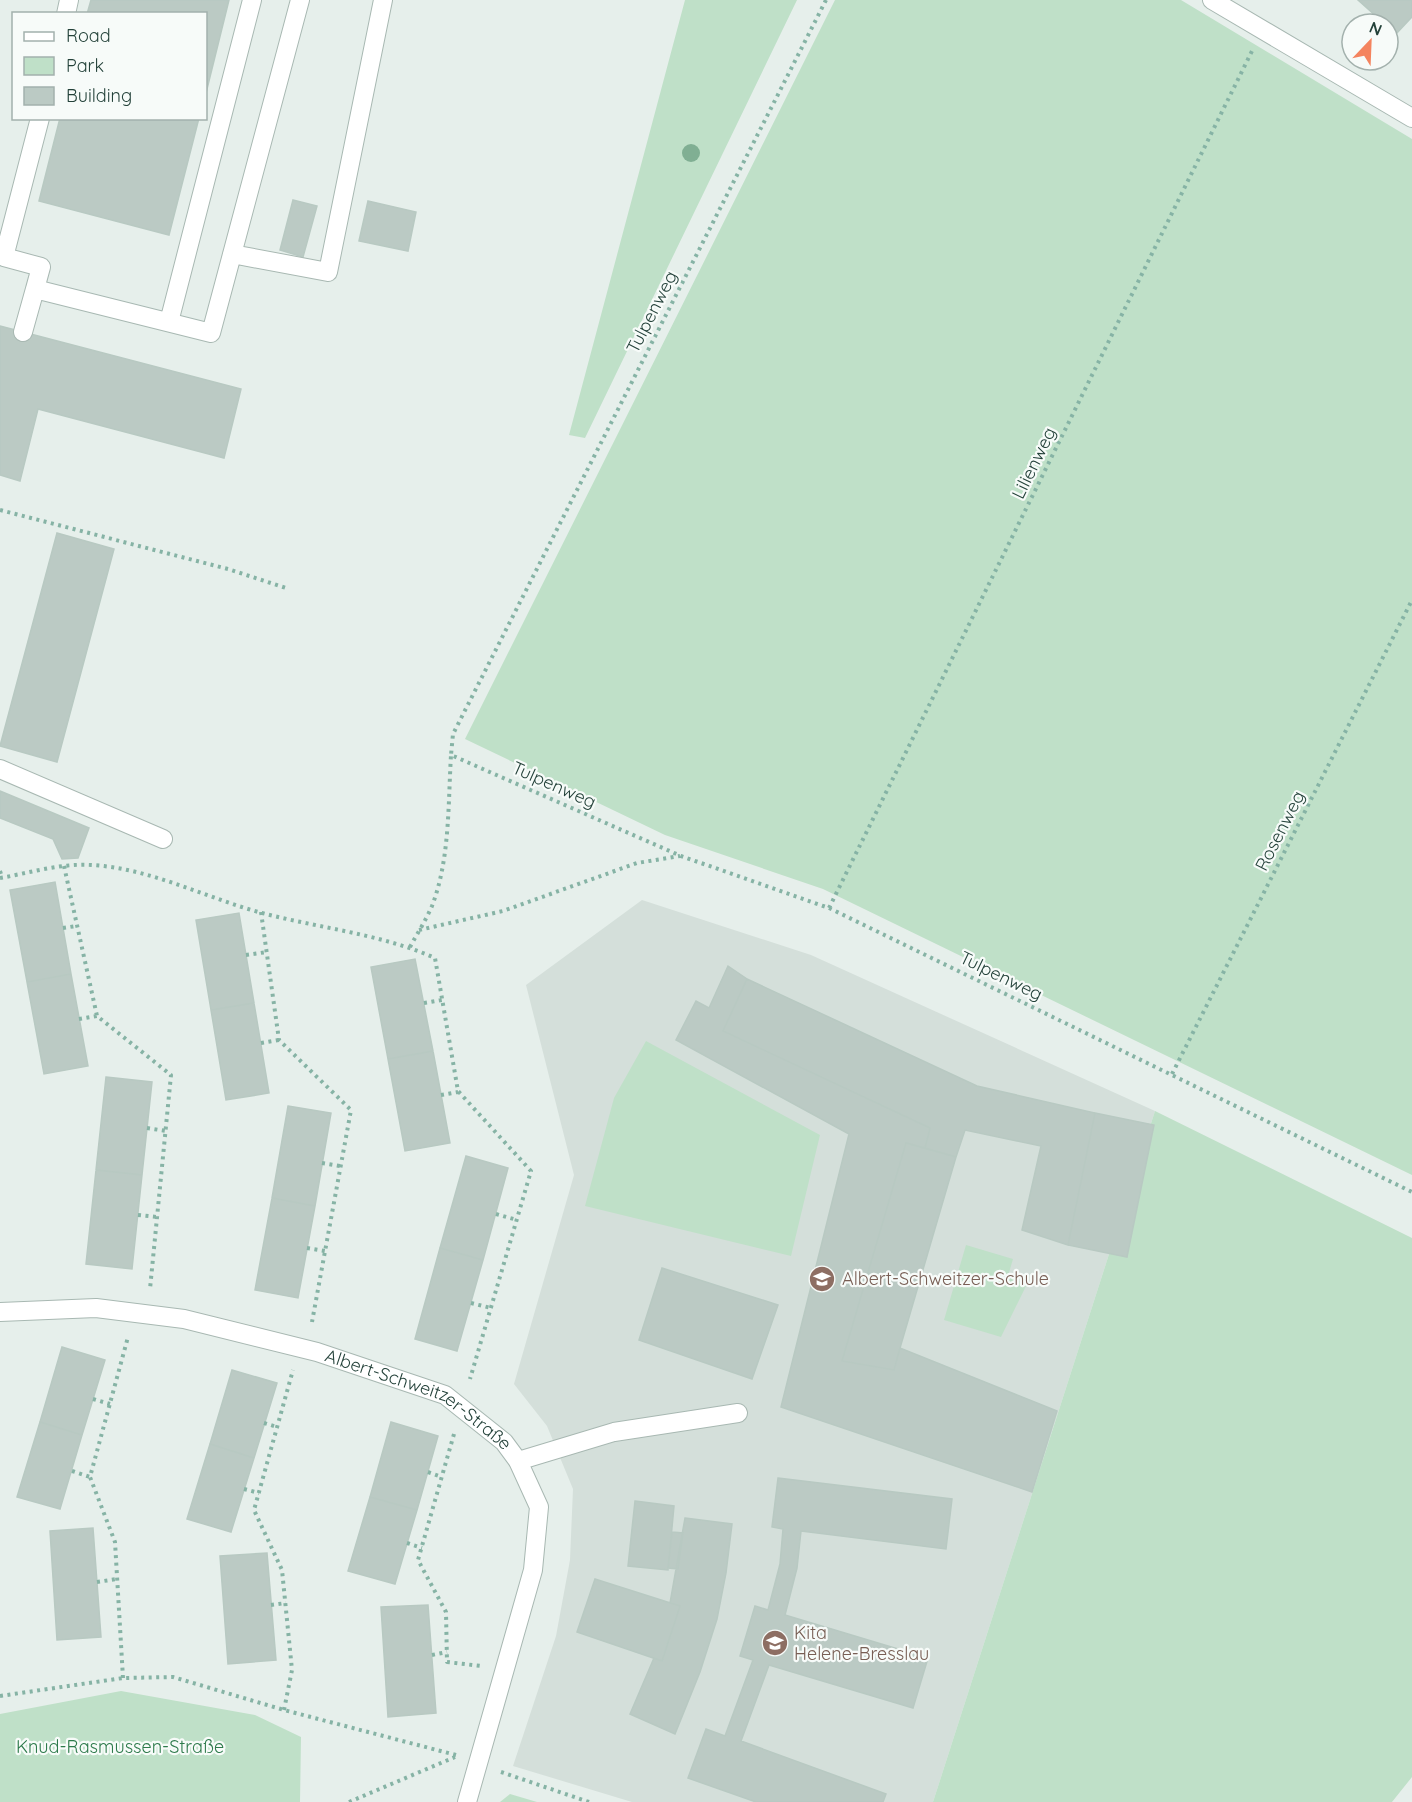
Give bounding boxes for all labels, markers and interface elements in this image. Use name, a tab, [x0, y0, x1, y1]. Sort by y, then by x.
legend	[12, 12, 207, 120]
north arrow	[1340, 12, 1400, 72]
text: N	[1367, 17, 1385, 40]
text: Road	[66, 24, 111, 47]
text: Park	[66, 54, 104, 77]
text: Building	[66, 84, 132, 107]
street label: Tulpenweg	[621, 267, 682, 357]
street label: Lilienweg	[1006, 423, 1061, 502]
street label: Tulpenweg	[509, 756, 600, 813]
street label: Rosenweg	[1250, 787, 1309, 875]
street label: Tulpenweg	[956, 946, 1046, 1005]
school or university icon: Albert-Schweitzer-Schule	[807, 1264, 837, 1294]
place label: Albert-Schweitzer-Schule	[842, 1267, 1049, 1290]
street label: Albert-Schweitzer-Straße	[322, 1344, 518, 1454]
place label: Kita Helene-Bresslau	[794, 1621, 929, 1665]
school or university icon: Kita Helene-Bresslau	[760, 1628, 790, 1658]
park label: Knud-Rasmussen-Straße	[16, 1735, 224, 1758]

